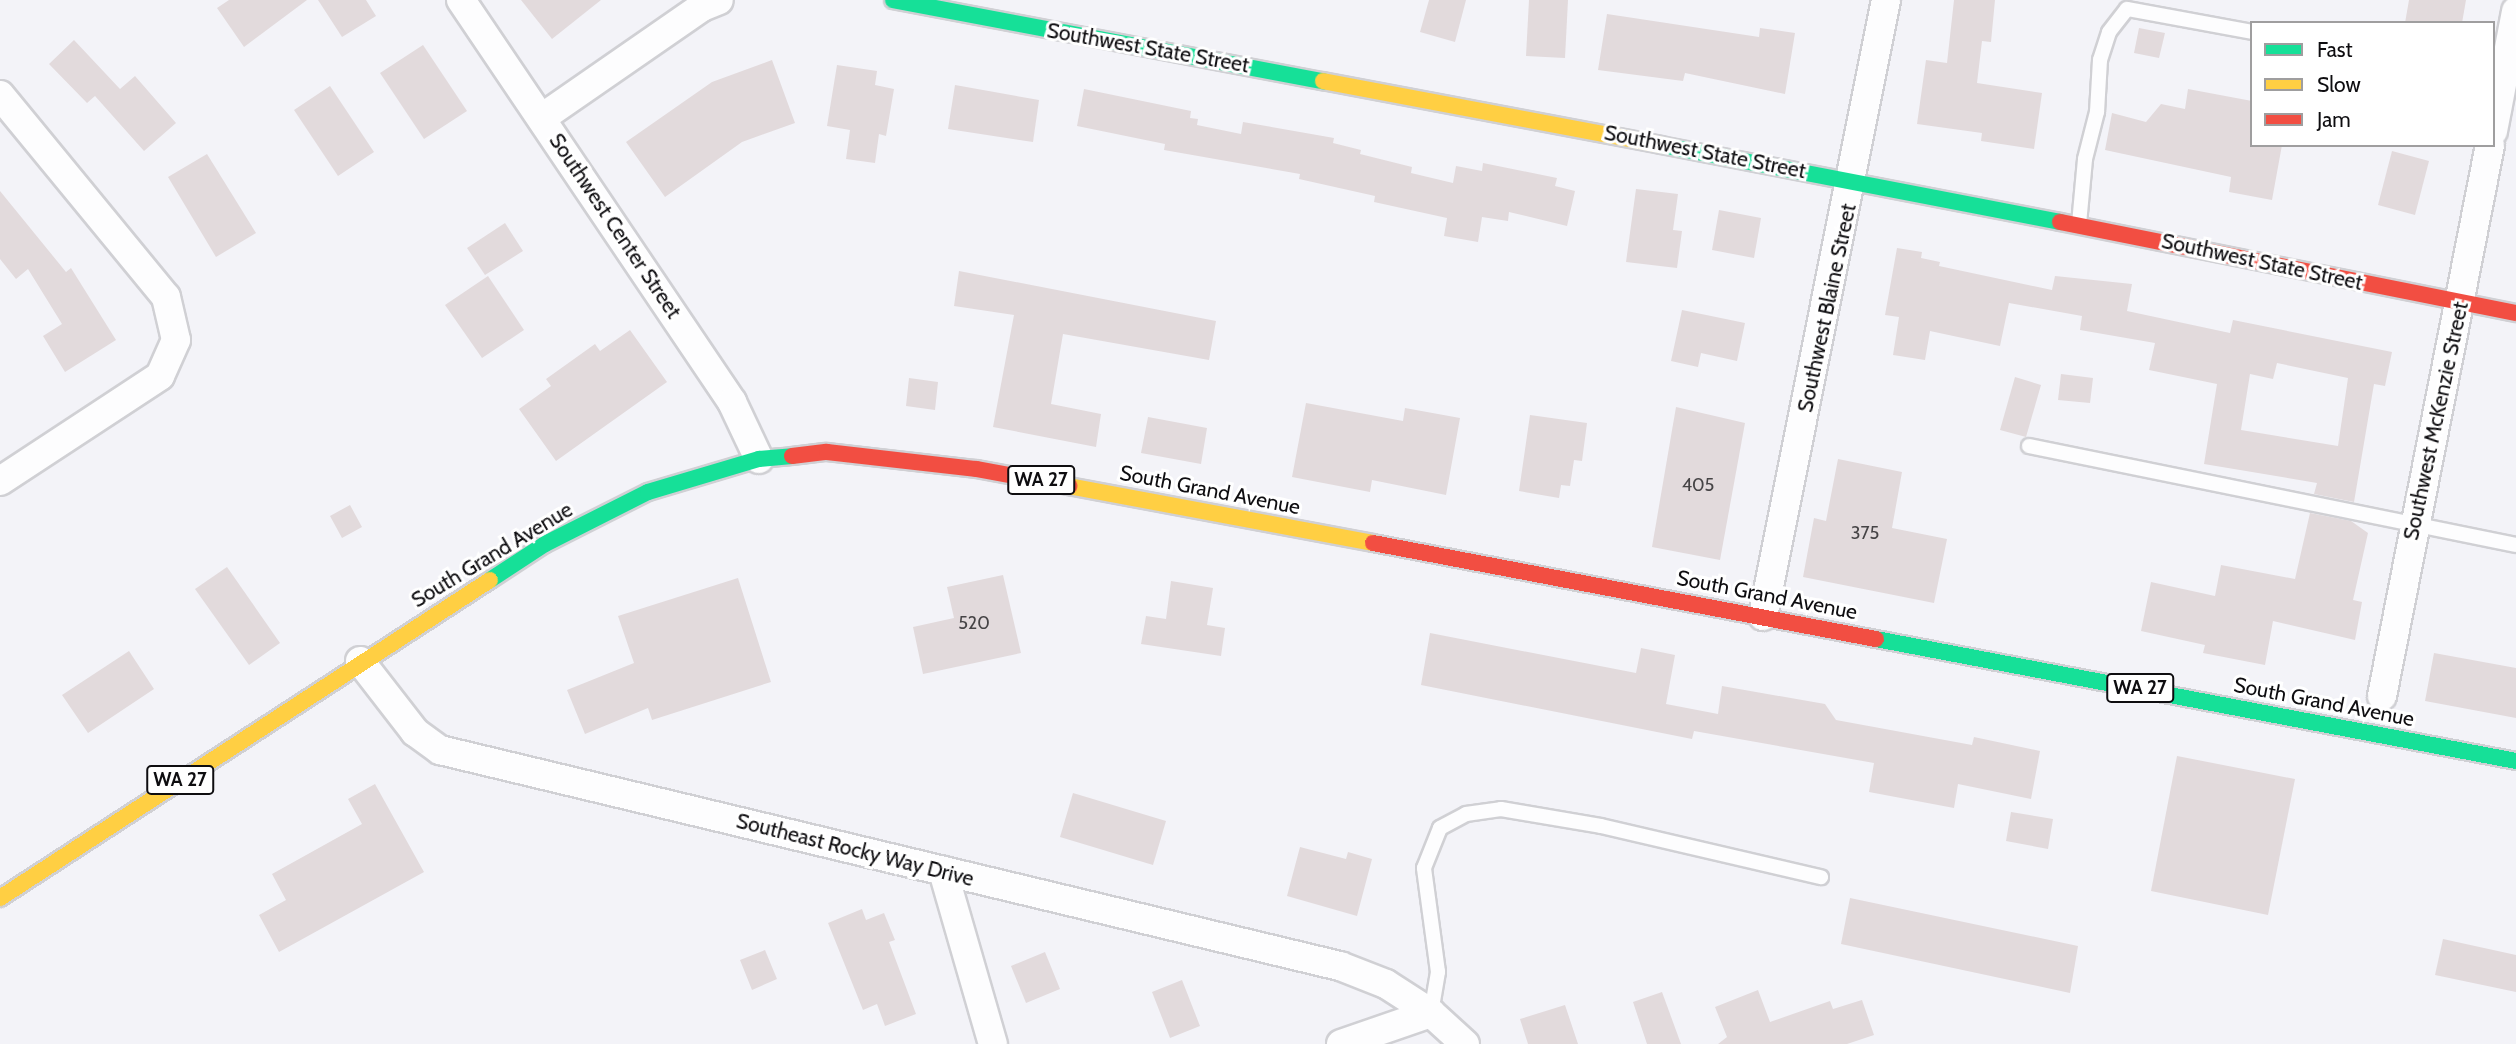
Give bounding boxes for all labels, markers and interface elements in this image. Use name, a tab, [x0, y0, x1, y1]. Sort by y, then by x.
street label: Southwest State Street	[1045, 18, 1251, 78]
legend	[2250, 21, 2495, 147]
text: Fast	[2317, 37, 2353, 62]
text: Slow	[2317, 72, 2361, 97]
text: Jam	[2317, 107, 2351, 132]
street label: Southwest State Street	[1602, 120, 1808, 184]
street label: Southwest Center Street	[544, 129, 686, 323]
street label: Southwest Blaine Street	[1793, 201, 1861, 415]
street label: Southwest State Street	[2159, 228, 2365, 296]
street label: Southwest McKenzie Street	[2398, 299, 2474, 543]
street label: South Grand Avenue	[1118, 460, 1302, 520]
road number: WA 27	[1006, 464, 1076, 495]
house number: 405	[1682, 474, 1714, 496]
street label: South Grand Avenue	[407, 497, 577, 613]
house number: 375	[1851, 522, 1879, 544]
street label: South Grand Avenue	[1675, 565, 1859, 625]
house number: 520	[958, 612, 990, 634]
street label: South Grand Avenue	[2232, 672, 2416, 732]
road number: WA 27	[2105, 673, 2175, 704]
road number: WA 27	[145, 764, 215, 796]
street label: Southeast Rocky Way Drive	[734, 808, 976, 892]

